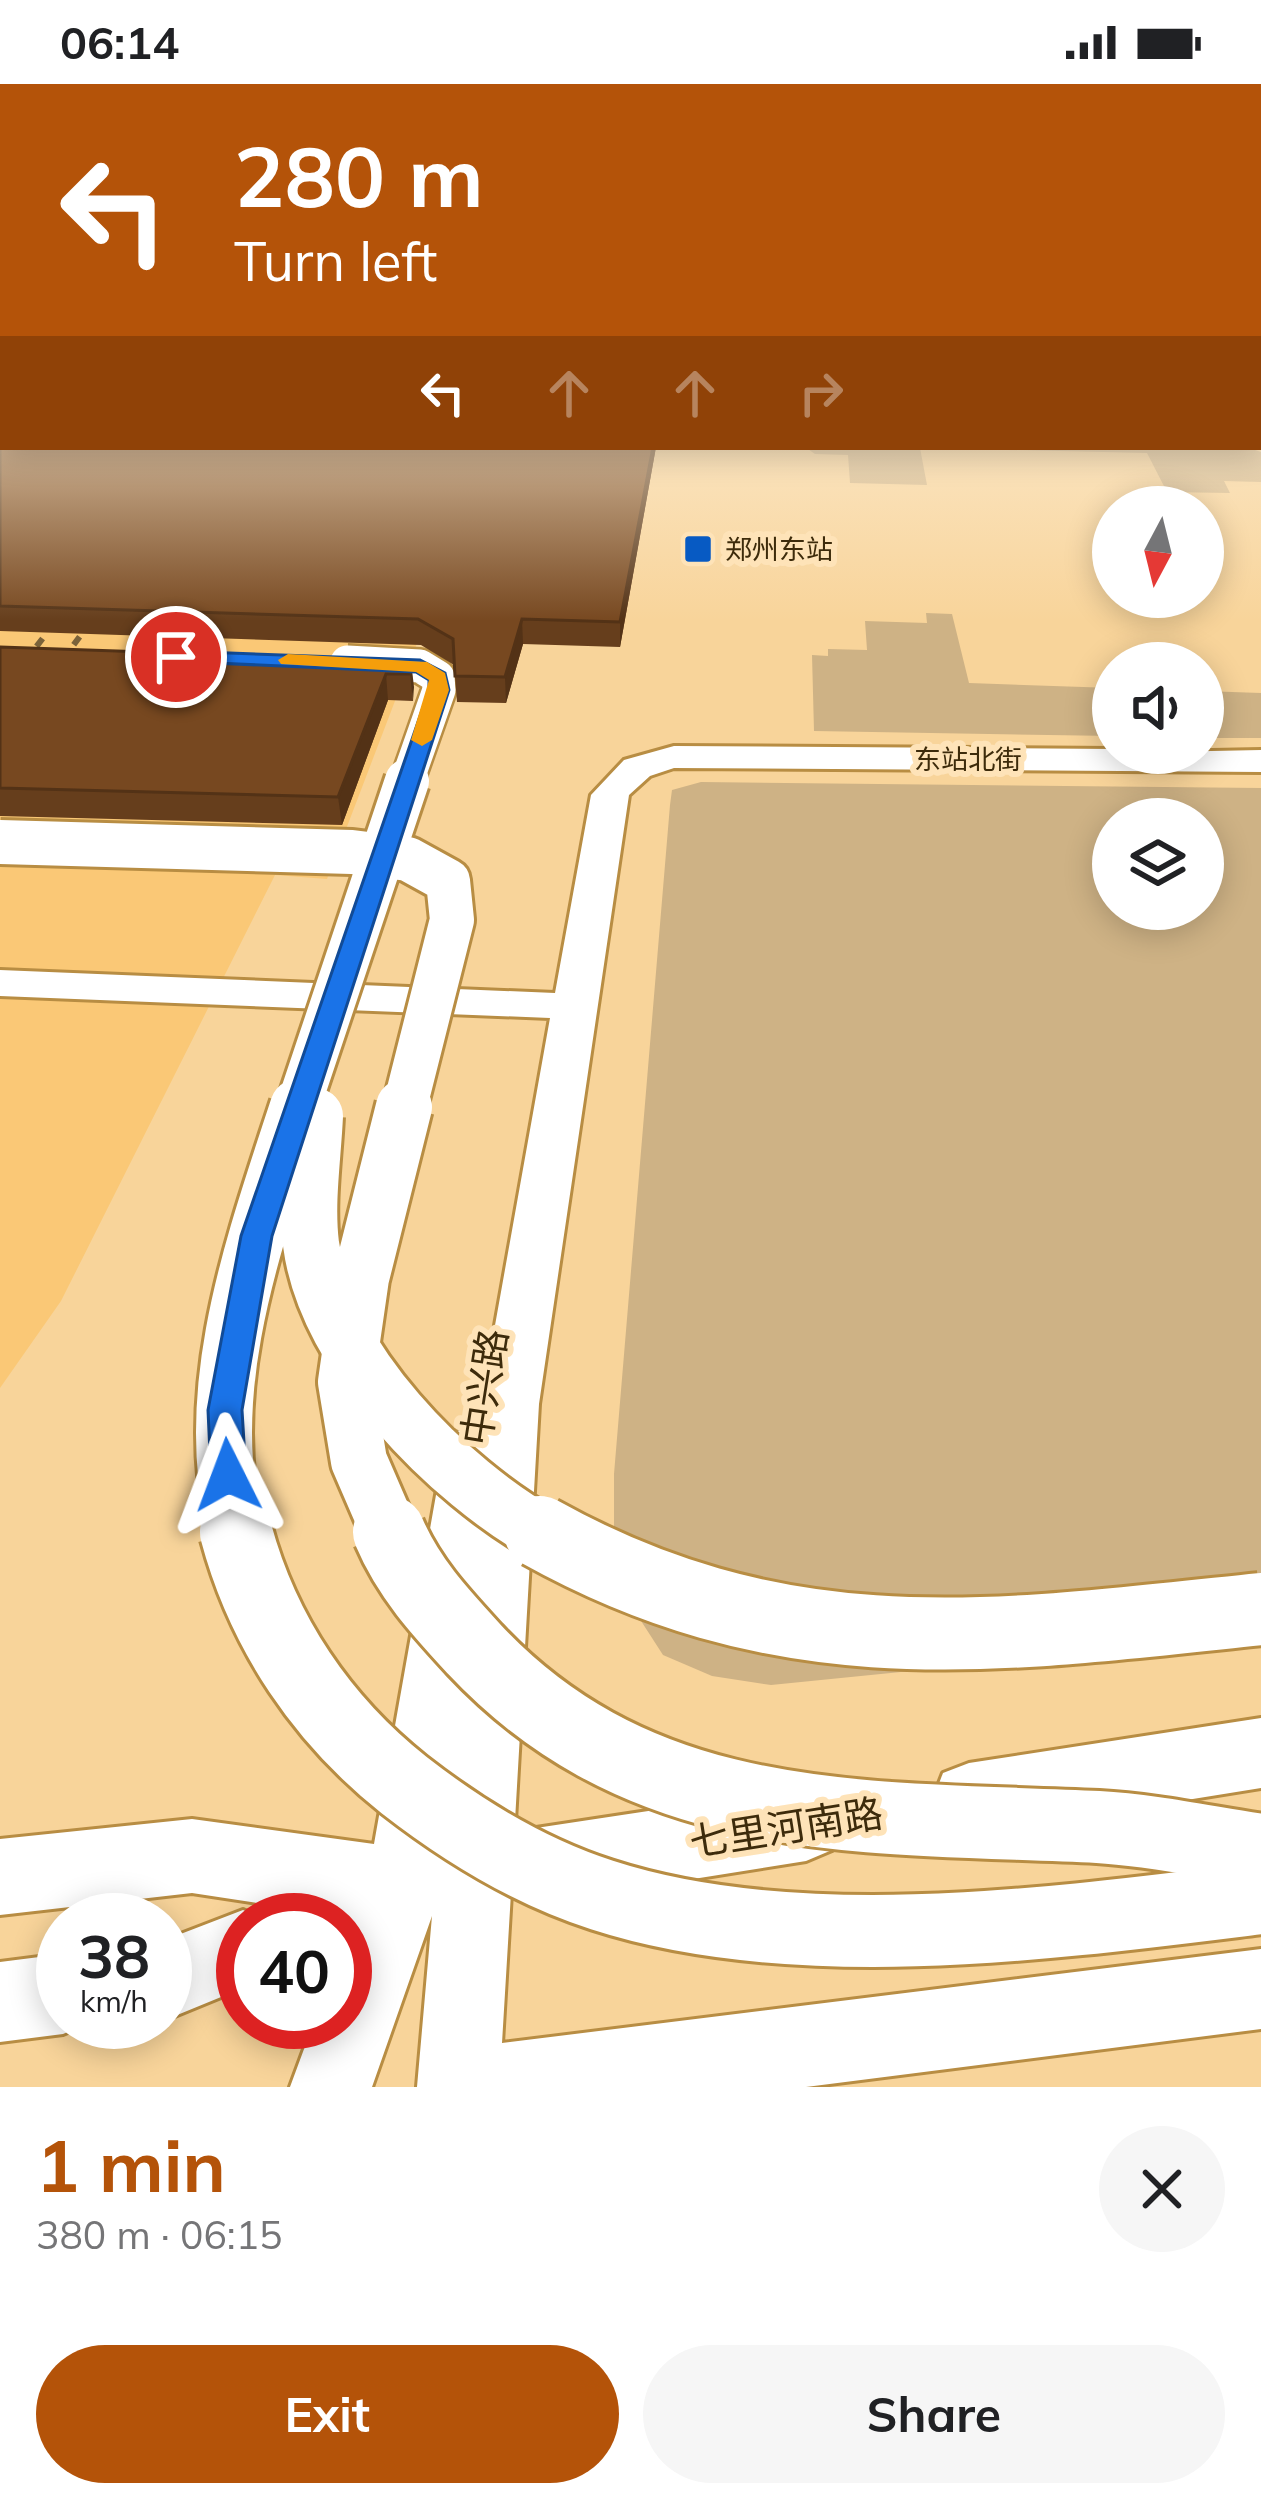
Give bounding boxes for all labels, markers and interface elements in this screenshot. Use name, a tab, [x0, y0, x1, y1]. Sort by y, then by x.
text: 06:14	[60, 14, 179, 70]
text: 280 m	[234, 123, 484, 228]
icon: left	[36, 132, 192, 288]
text: Turn left	[234, 227, 437, 295]
icon: left	[410, 360, 476, 426]
icon: ahead	[536, 360, 602, 426]
icon: ahead	[662, 360, 728, 426]
icon: right	[788, 360, 854, 426]
north arrow	[1092, 486, 1224, 618]
map controls	[1092, 486, 1224, 930]
place label: 郑州东站	[725, 532, 833, 566]
marker: 郑州东站	[682, 533, 714, 565]
pin	[125, 606, 227, 708]
icon: arrive	[143, 624, 209, 690]
button: sound	[1092, 642, 1224, 774]
street label: 东站北街	[914, 742, 1022, 776]
button: layers	[1092, 798, 1224, 930]
street label: 中兴路	[451, 1325, 517, 1449]
position arrow	[165, 1412, 291, 1538]
street label: 七里河南路	[686, 1788, 886, 1866]
speed limit sign: 40	[216, 1893, 372, 2049]
text: 38	[78, 1918, 150, 1993]
text: km/h	[80, 1982, 148, 2020]
text: 1 min	[36, 2120, 226, 2210]
button: close	[1099, 2126, 1225, 2252]
text: 380 m · 06:15	[36, 2210, 282, 2259]
button: Exit	[36, 2345, 619, 2483]
button: Share	[643, 2345, 1225, 2483]

